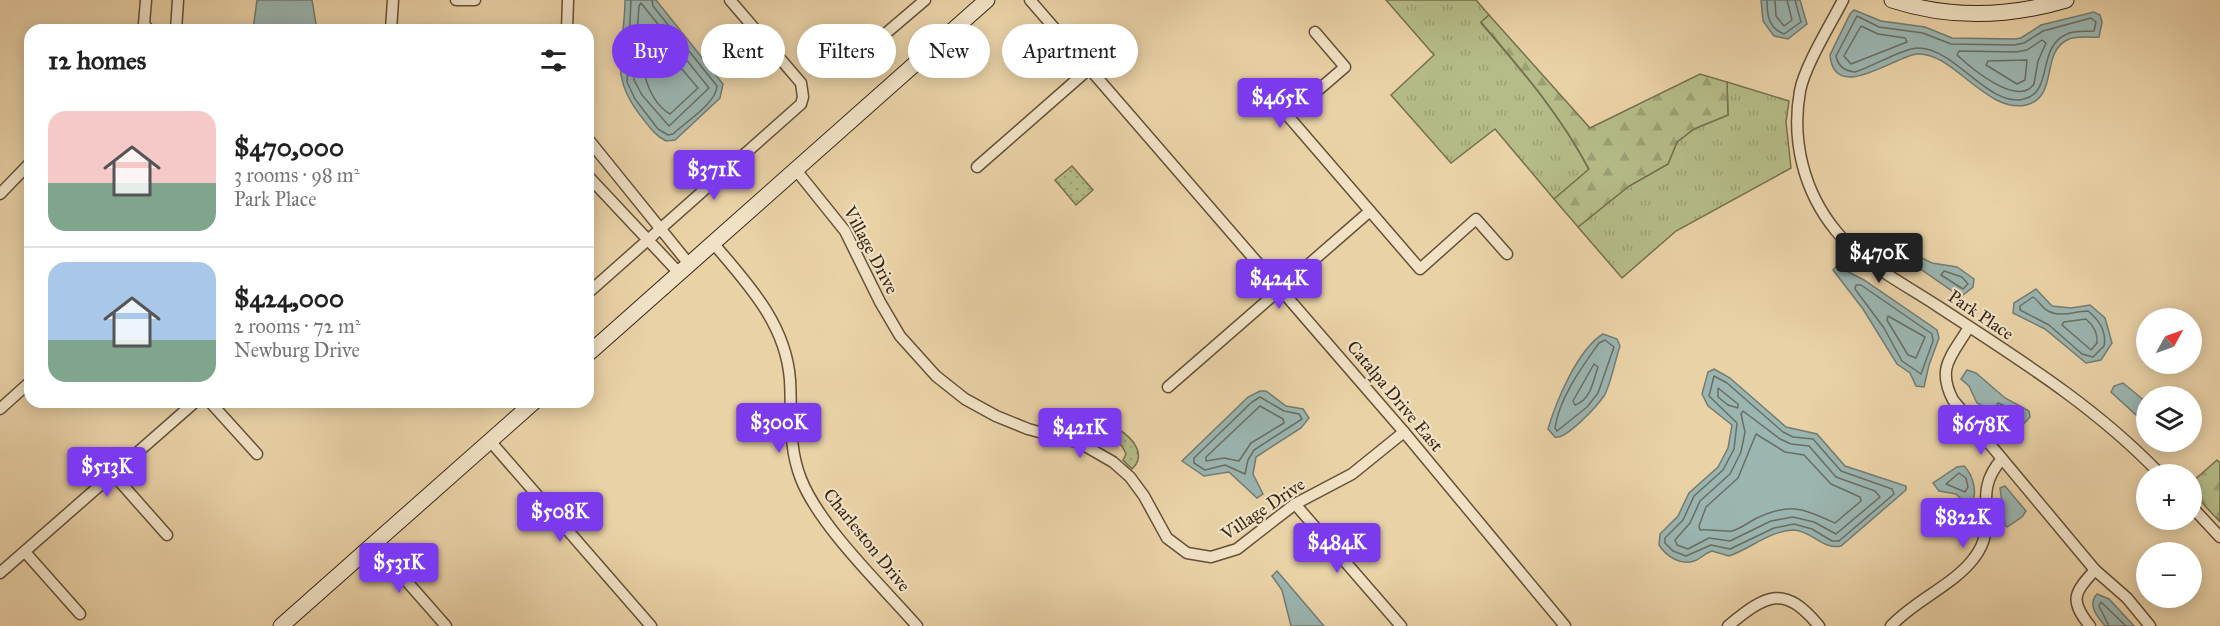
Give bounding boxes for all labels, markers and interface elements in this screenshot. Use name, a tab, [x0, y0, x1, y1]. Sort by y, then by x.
chip: Buy	[612, 24, 689, 78]
chip: Rent	[701, 24, 785, 78]
chip: Filters	[797, 24, 896, 78]
chip: New	[908, 24, 990, 78]
chip: Apartment	[1002, 24, 1138, 78]
text: 12 homes	[48, 44, 146, 76]
icon: filters	[537, 44, 570, 77]
pin: $465K	[1238, 78, 1322, 129]
text: $465K	[1252, 85, 1308, 109]
text: $470,000	[234, 131, 344, 163]
icon: home	[96, 135, 168, 207]
pin: $371K	[672, 150, 756, 201]
text: $371K	[688, 157, 740, 181]
text: 3 rooms · 98 m²	[234, 163, 359, 187]
text: Park Place	[234, 187, 317, 211]
street label: Village Drive	[837, 201, 903, 298]
pin: $470K	[1837, 233, 1921, 284]
text: $470K	[1850, 240, 1908, 264]
pin: $424K	[1237, 259, 1321, 310]
text: $424K	[1250, 266, 1308, 290]
text: $424,000	[234, 282, 344, 314]
street label: Park Place	[1944, 285, 2018, 345]
icon: home	[96, 286, 168, 358]
north arrow	[2136, 308, 2202, 374]
map controls	[2136, 308, 2202, 608]
text: 2 rooms · 72 m²	[234, 314, 361, 338]
street label: Catalpa Drive East	[1342, 336, 1448, 456]
text: Newburg Drive	[234, 338, 360, 362]
button: layers	[2136, 386, 2202, 452]
pin: $300K	[737, 403, 821, 454]
pin: $678K	[1939, 405, 2023, 456]
pin: $421K	[1038, 408, 1122, 459]
text: $300K	[750, 410, 808, 434]
text: $678K	[1952, 412, 2010, 436]
text: $421K	[1052, 415, 1108, 439]
pin: $513K	[65, 447, 149, 498]
text: $513K	[81, 454, 133, 478]
button: +	[2136, 464, 2202, 530]
street label: Village Drive	[1216, 473, 1310, 546]
street label: Charleston Drive	[819, 484, 915, 596]
pin: $508K	[518, 492, 602, 543]
pin: $822K	[1921, 498, 2005, 549]
text: $508K	[531, 499, 589, 523]
text: $822K	[1935, 505, 1991, 529]
pin: $484K	[1295, 523, 1379, 574]
text: $484K	[1307, 530, 1367, 554]
button: −	[2136, 542, 2202, 608]
pin: $531K	[357, 543, 441, 594]
text: $531K	[373, 550, 425, 574]

